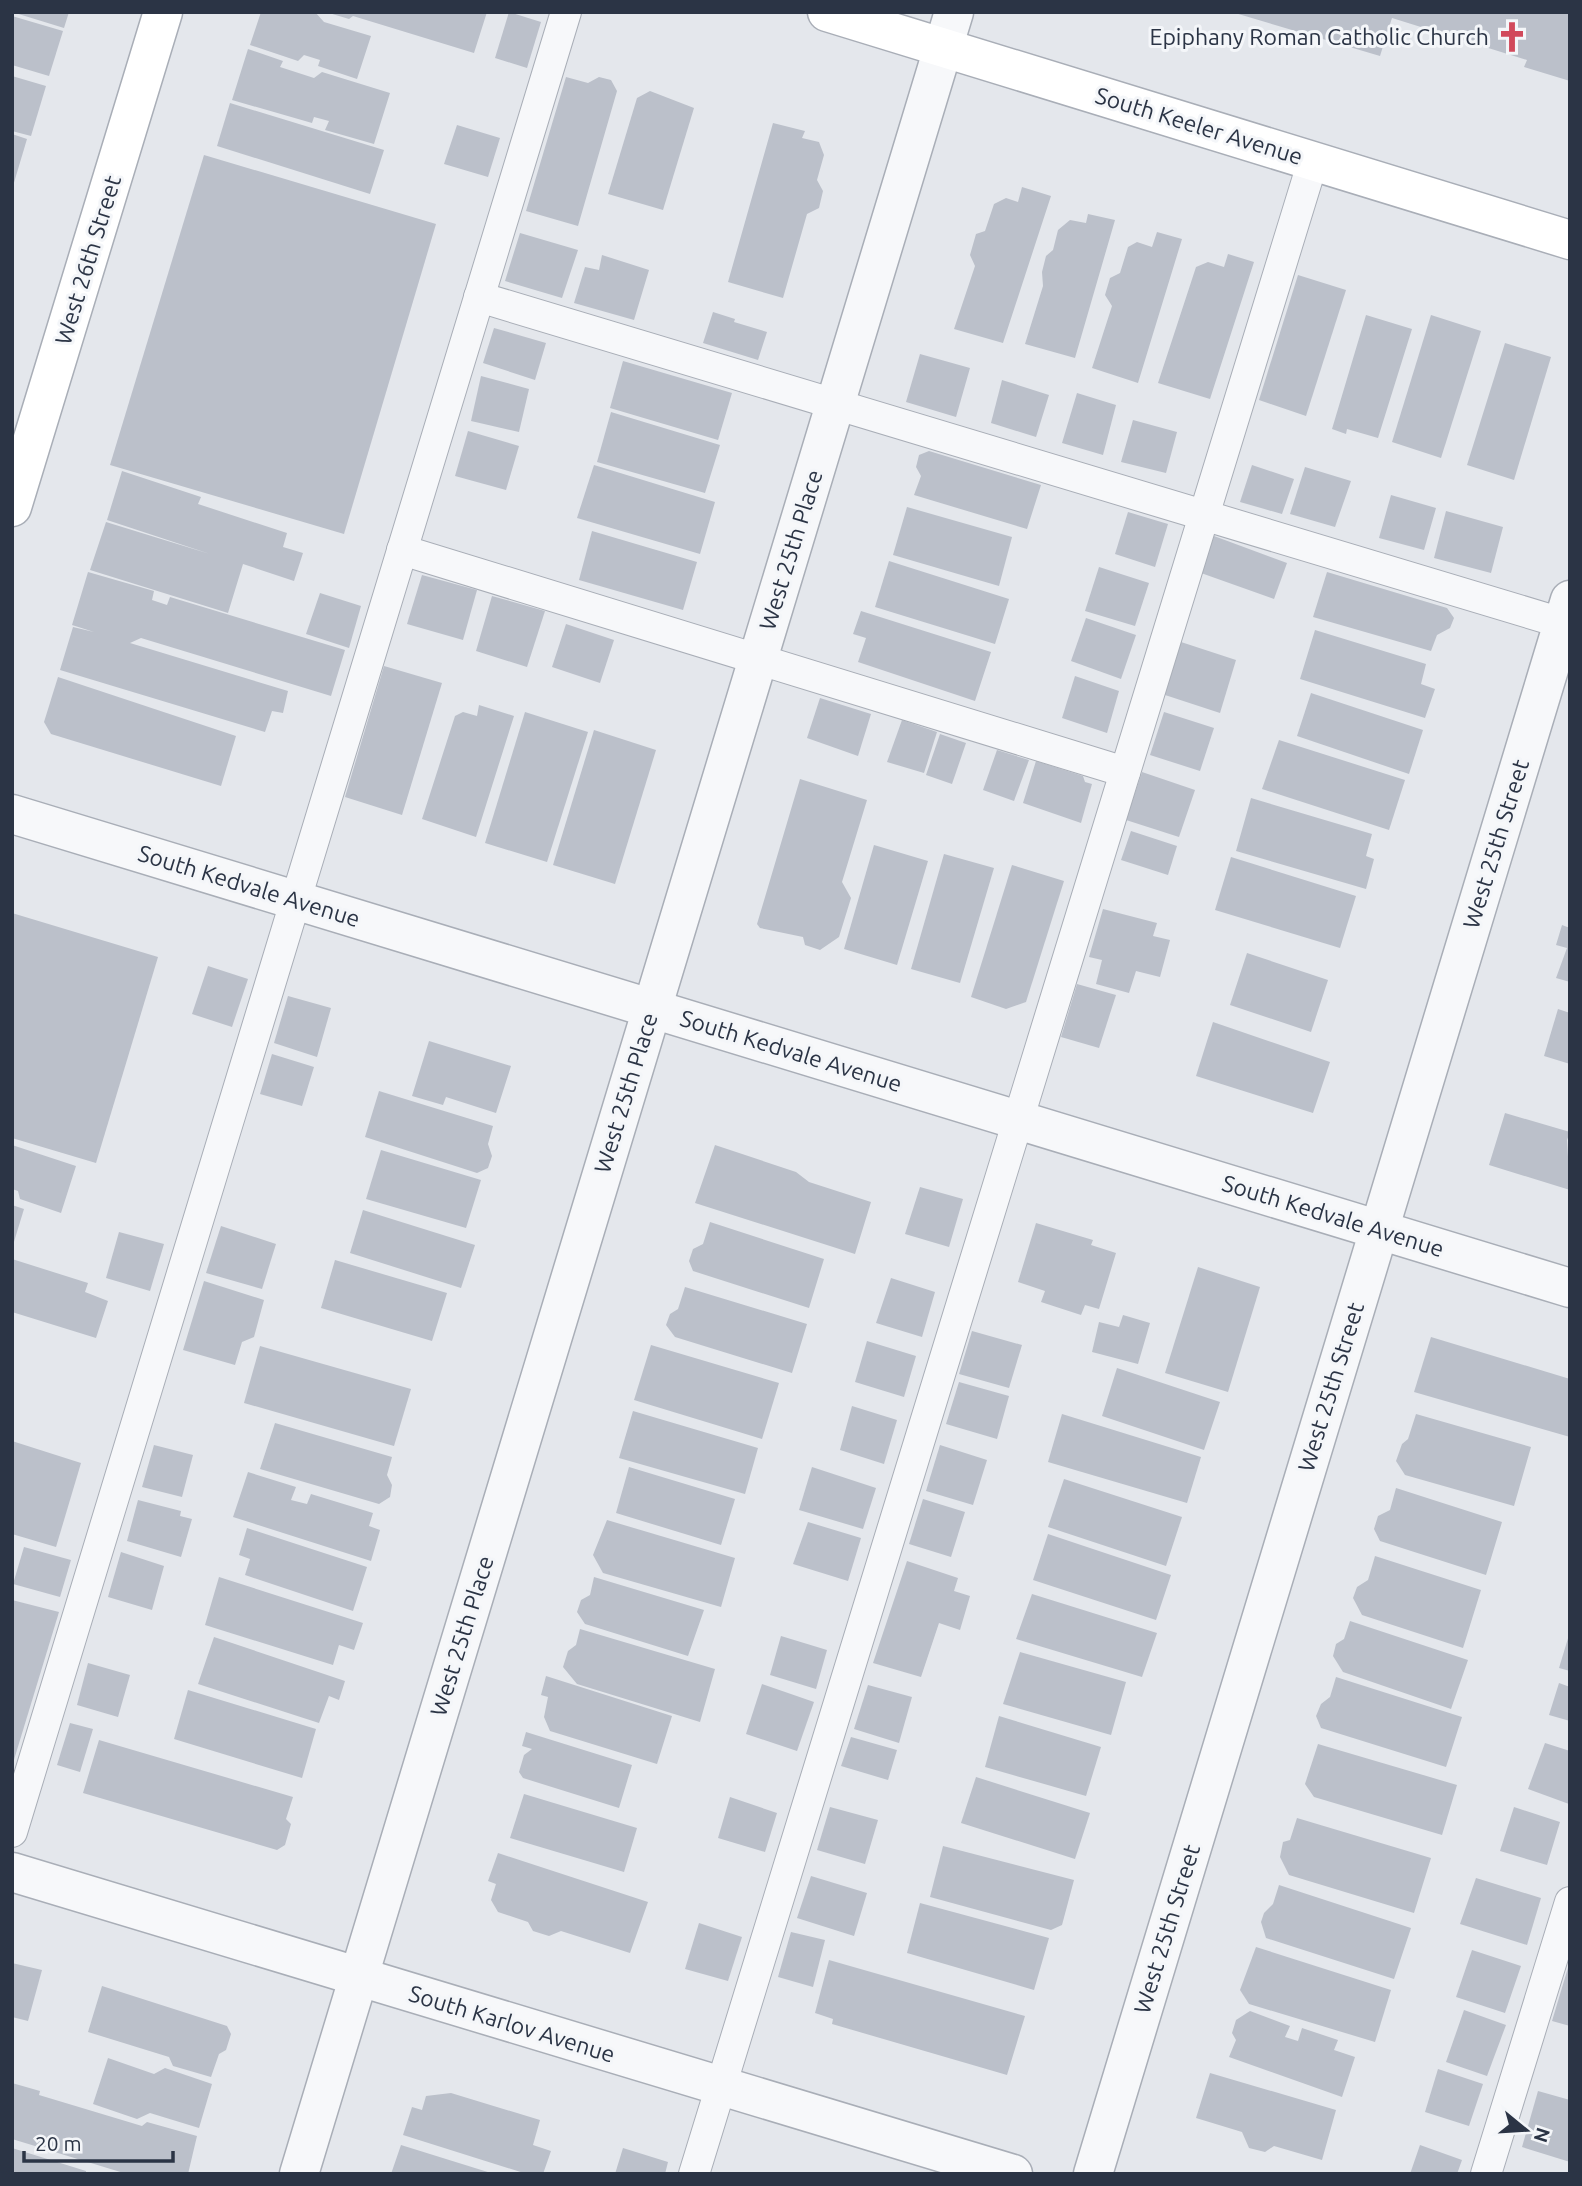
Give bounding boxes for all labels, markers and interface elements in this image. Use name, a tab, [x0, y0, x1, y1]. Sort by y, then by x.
church icon: Epiphany Roman Catholic Church	[1495, 20, 1529, 54]
place label: Epiphany Roman Catholic Church	[1149, 24, 1489, 49]
street label: South Keeler Avenue	[1093, 82, 1306, 169]
street label: West 26th Street	[50, 172, 125, 347]
street label: West 25th Place	[754, 467, 827, 633]
street label: West 25th Street	[1458, 756, 1533, 931]
street label: South Kedvale Avenue	[135, 840, 363, 931]
street label: South Kedvale Avenue	[677, 1005, 905, 1096]
street label: West 25th Place	[589, 1010, 662, 1176]
street label: South Kedvale Avenue	[1219, 1170, 1447, 1261]
street label: West 25th Street	[1293, 1299, 1368, 1474]
street label: West 25th Place	[425, 1553, 498, 1719]
street label: West 25th Street	[1129, 1841, 1204, 2016]
street label: South Karlov Avenue	[406, 1980, 618, 2067]
north arrow	[1491, 2095, 1561, 2165]
scale bar	[24, 2120, 173, 2164]
text: N	[1530, 2125, 1555, 2145]
text: 20 m	[35, 2131, 82, 2155]

